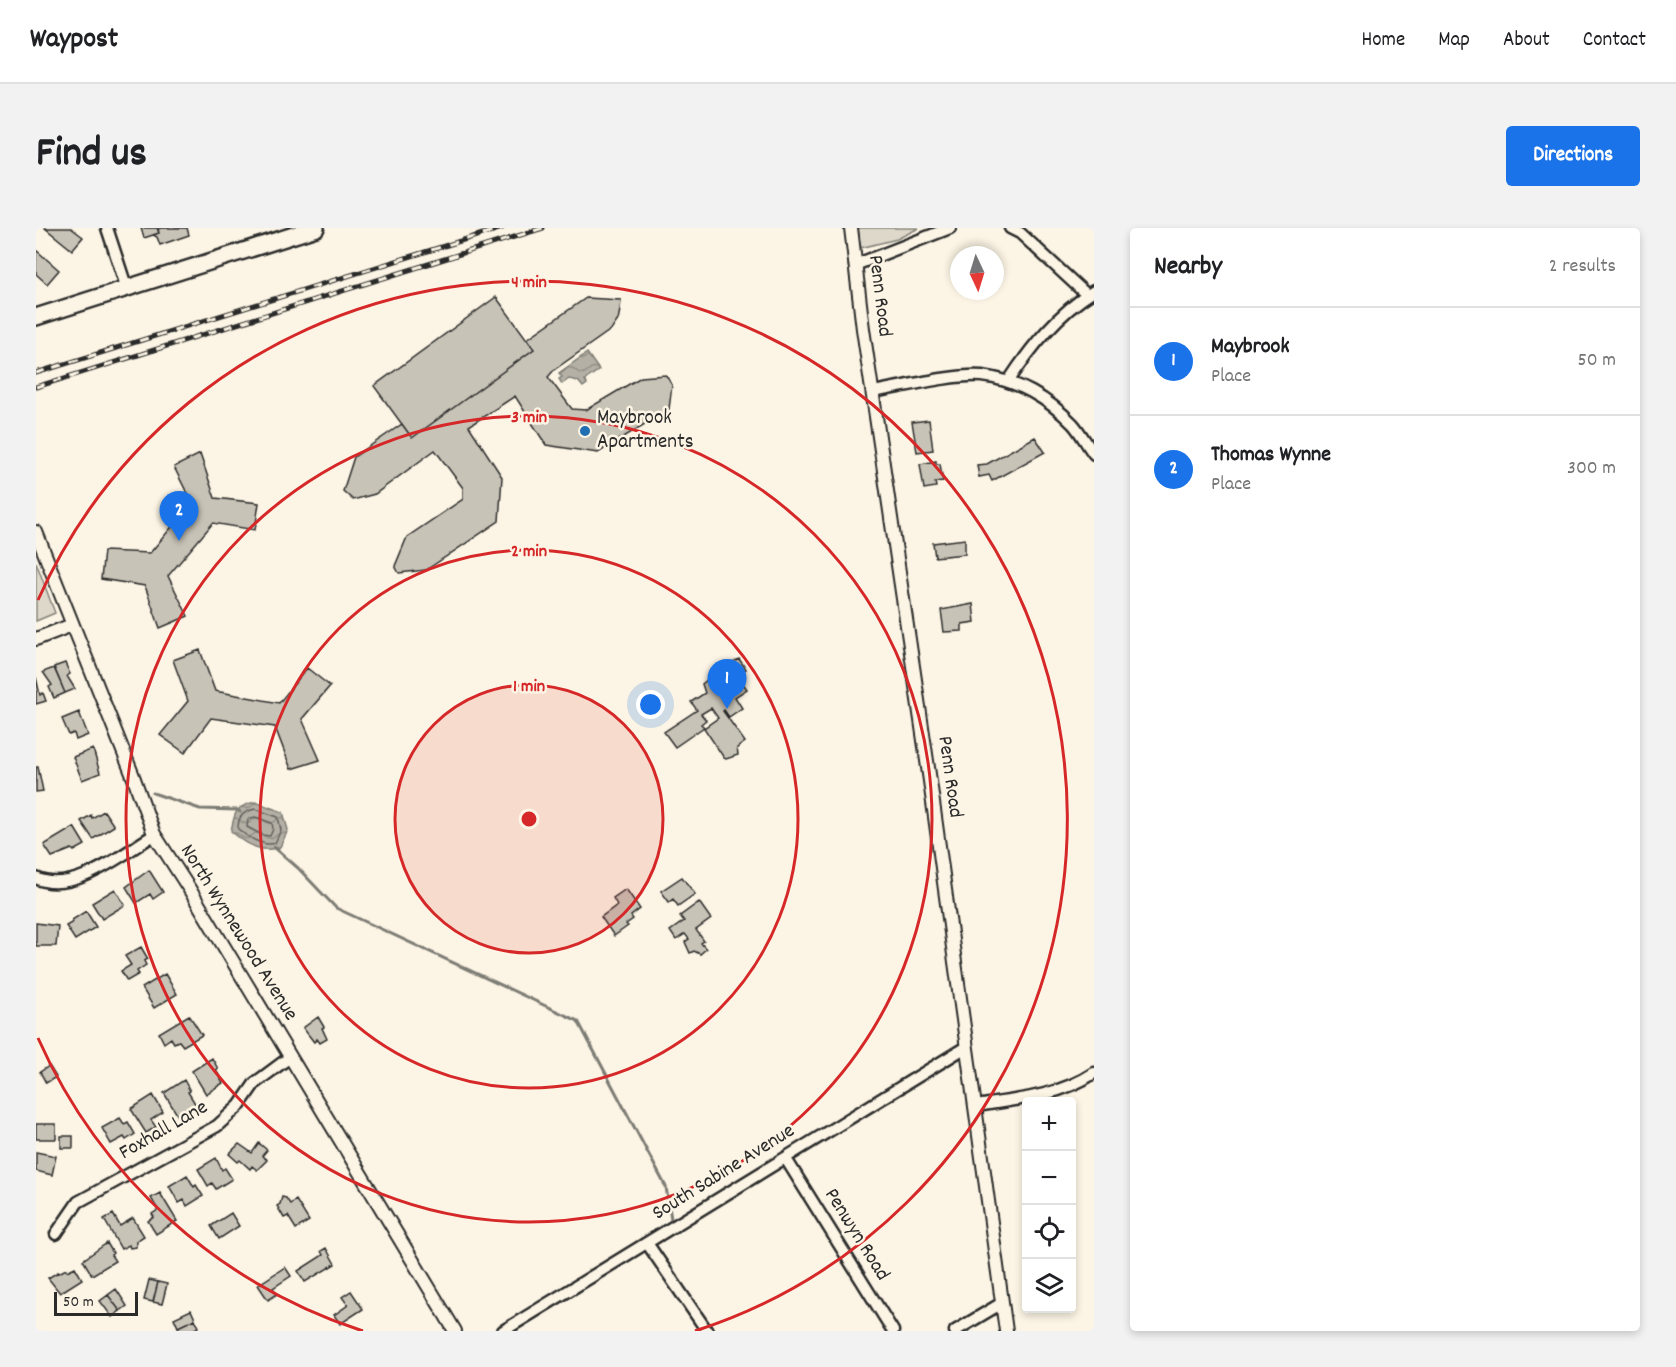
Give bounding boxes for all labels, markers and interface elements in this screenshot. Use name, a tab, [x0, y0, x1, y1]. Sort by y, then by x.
text: Waypost	[30, 21, 118, 61]
text: Home	[1361, 26, 1405, 56]
text: Map	[1438, 26, 1470, 56]
text: About	[1503, 26, 1550, 56]
text: Contact	[1583, 26, 1646, 56]
text: Find us	[36, 126, 147, 186]
button: Directions	[1506, 126, 1640, 186]
north arrow	[950, 246, 1004, 300]
text: Nearby	[1154, 249, 1222, 286]
street label: Penn Road	[859, 253, 899, 339]
text: 2 results	[1549, 253, 1616, 281]
text: 4 min	[511, 271, 547, 296]
text: Maybrook	[1211, 332, 1289, 363]
text: 1	[1171, 347, 1176, 375]
text: 50 m	[1578, 347, 1616, 375]
text: Place	[1211, 363, 1251, 391]
place label: Maybrook Apartments	[597, 404, 694, 458]
text: 3 min	[511, 406, 547, 431]
marker: Maybrook Apartments	[578, 424, 592, 438]
text: Thomas Wynne	[1211, 440, 1331, 471]
text: 2	[1169, 455, 1178, 483]
text: 300 m	[1567, 455, 1616, 483]
text: Place	[1211, 471, 1251, 499]
pin: 2	[160, 492, 198, 541]
text: 2 min	[511, 540, 547, 565]
pin: 1	[708, 660, 746, 709]
text: 1 min	[513, 675, 545, 700]
your location	[636, 690, 665, 719]
street label: Penn Road	[928, 734, 970, 820]
centre of rings	[519, 809, 539, 829]
street label: North Wynnewood Avenue	[171, 839, 305, 1027]
street label: Foxhall Lane	[114, 1093, 214, 1169]
map controls	[1022, 1097, 1076, 1313]
button: +	[1022, 1097, 1076, 1151]
street label: South Sabine Avenue	[647, 1117, 801, 1229]
button: −	[1022, 1151, 1076, 1205]
street label: Penwyn Road	[816, 1183, 896, 1287]
button: locate	[1022, 1205, 1076, 1259]
button: layers	[1022, 1259, 1076, 1313]
scale bar	[54, 1289, 138, 1316]
text: 50 m	[63, 1291, 94, 1314]

